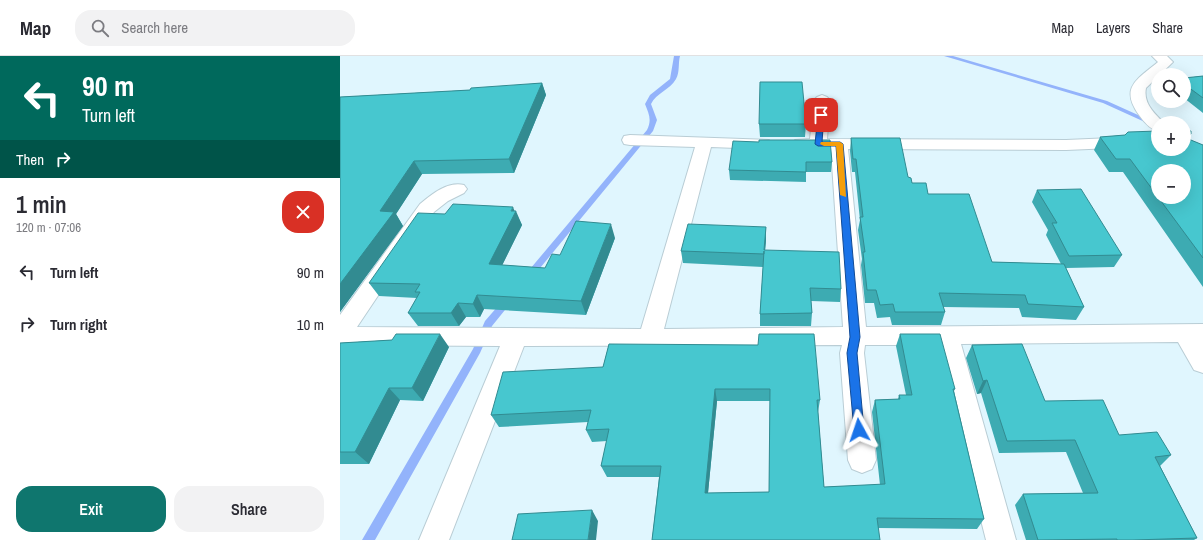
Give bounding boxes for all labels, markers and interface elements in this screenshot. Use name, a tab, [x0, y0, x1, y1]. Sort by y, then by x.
search box	[75, 10, 355, 46]
text: Map	[20, 15, 51, 41]
icon: search	[89, 17, 111, 39]
text: Search here	[121, 17, 188, 38]
text: Map	[1052, 19, 1074, 37]
text: Layers	[1096, 19, 1130, 37]
text: Share	[1152, 19, 1183, 37]
text: 90 m	[82, 67, 134, 105]
map controls	[1151, 68, 1191, 204]
button: search	[1151, 68, 1191, 108]
icon: left	[16, 72, 68, 124]
pin	[804, 98, 838, 132]
text: Turn left	[82, 103, 135, 128]
icon: arrive	[810, 104, 832, 126]
button: +	[1151, 116, 1191, 156]
icon: right	[52, 148, 74, 170]
text: Then	[16, 149, 44, 170]
button: −	[1151, 164, 1191, 204]
text: 1 min	[16, 188, 67, 220]
button: close	[282, 191, 324, 233]
text: 120 m · 07:06	[16, 219, 81, 236]
icon: left	[16, 261, 38, 283]
text: Turn left	[50, 262, 98, 283]
text: 90 m	[297, 262, 324, 283]
icon: right	[16, 313, 38, 335]
text: Turn right	[50, 314, 107, 335]
text: 10 m	[297, 314, 324, 335]
position arrow	[838, 409, 880, 451]
button: Exit	[16, 486, 166, 532]
button: Share	[174, 486, 324, 532]

